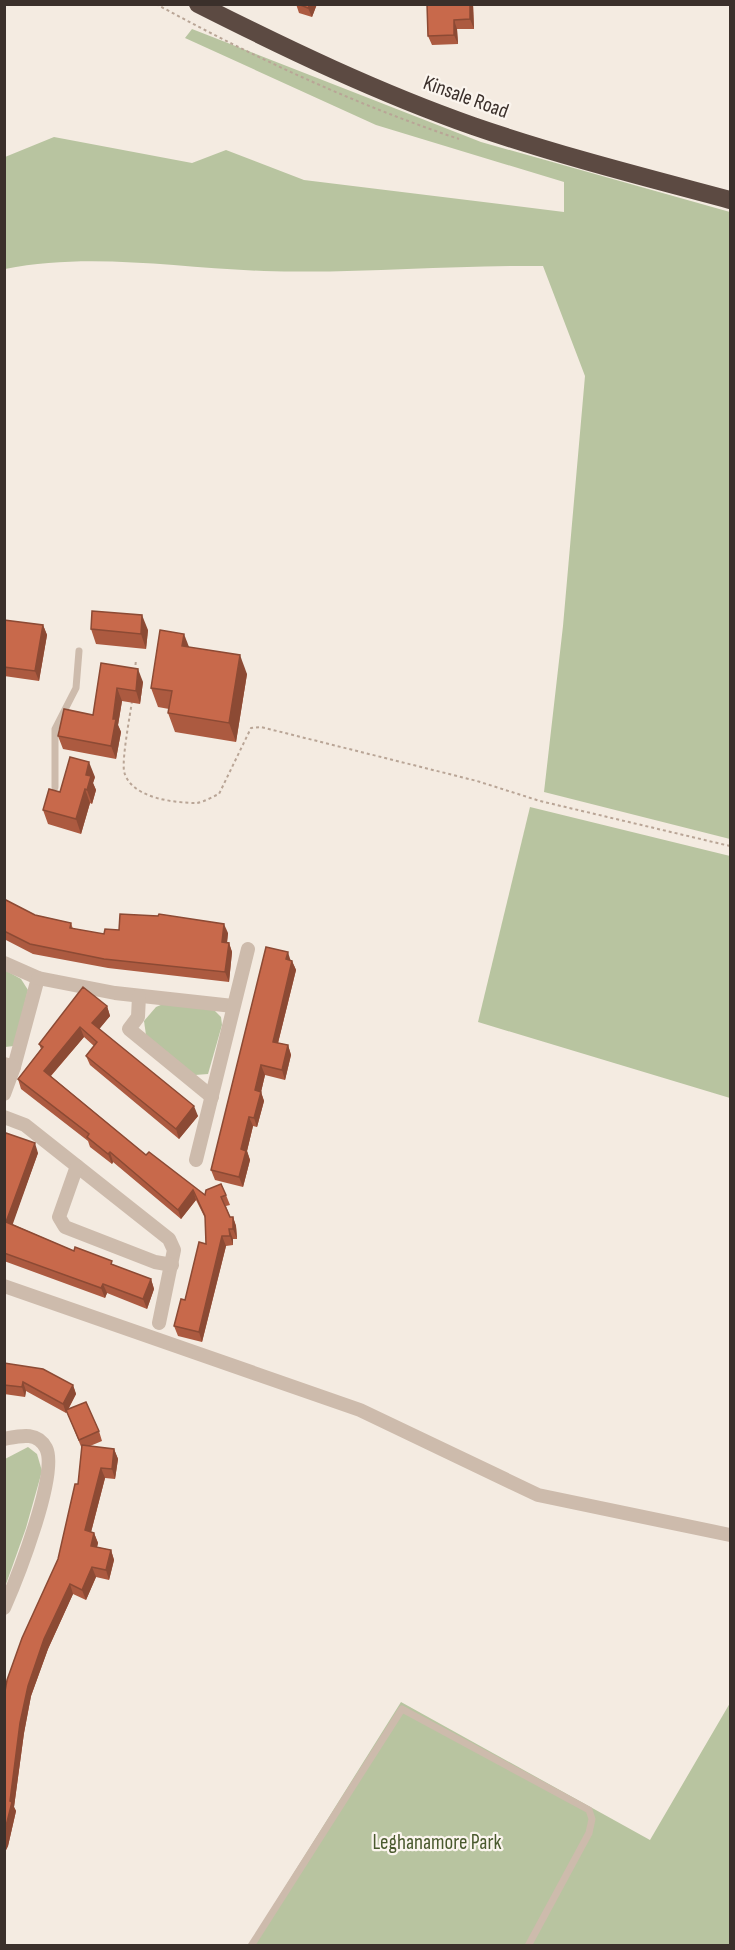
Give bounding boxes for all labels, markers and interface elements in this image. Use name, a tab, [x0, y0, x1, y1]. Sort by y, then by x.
street label: Kinsale Road	[420, 70, 512, 124]
park label: Leghanamore Park	[373, 1830, 501, 1855]

